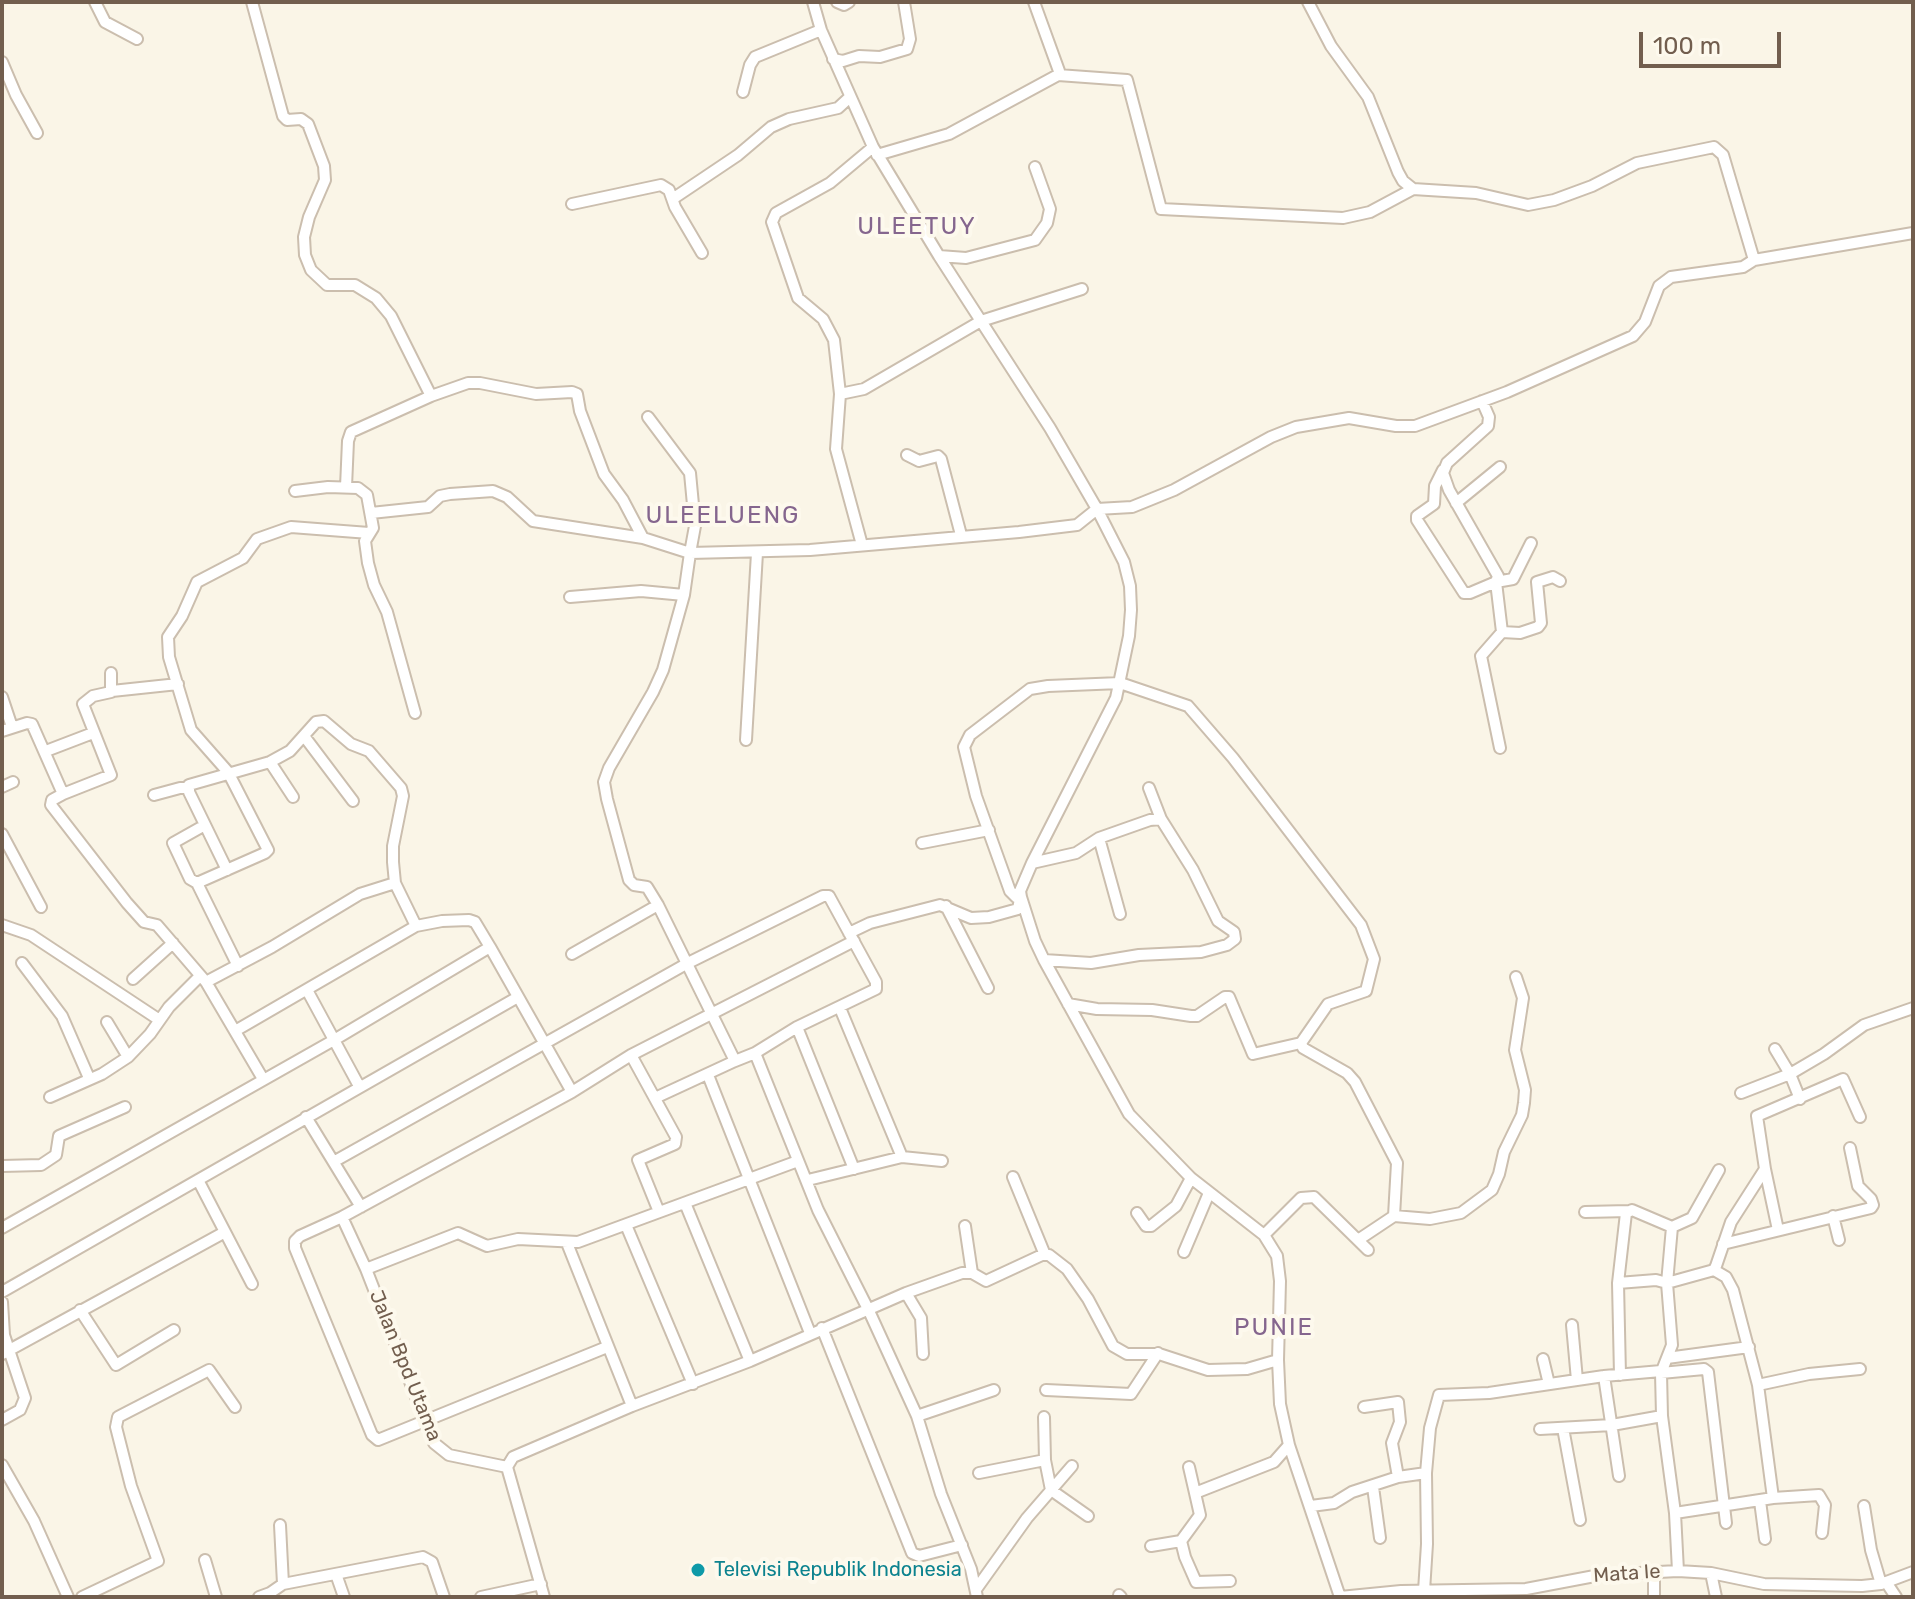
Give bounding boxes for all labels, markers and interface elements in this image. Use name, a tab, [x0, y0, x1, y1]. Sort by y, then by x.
scale bar	[1643, 16, 1785, 66]
text: 100 m	[1653, 32, 1721, 60]
district label: ULEETUY	[857, 213, 977, 241]
district label: ULEELUENG	[646, 502, 800, 530]
street label: Jalan Bpd Utama	[364, 1287, 446, 1445]
district label: PUNIE	[1234, 1314, 1314, 1342]
place label: Televisi Republik Indonesia	[714, 1558, 962, 1582]
street label: Mata Ie	[1593, 1560, 1661, 1588]
marker: Televisi Republik Indonesia	[689, 1561, 707, 1579]

